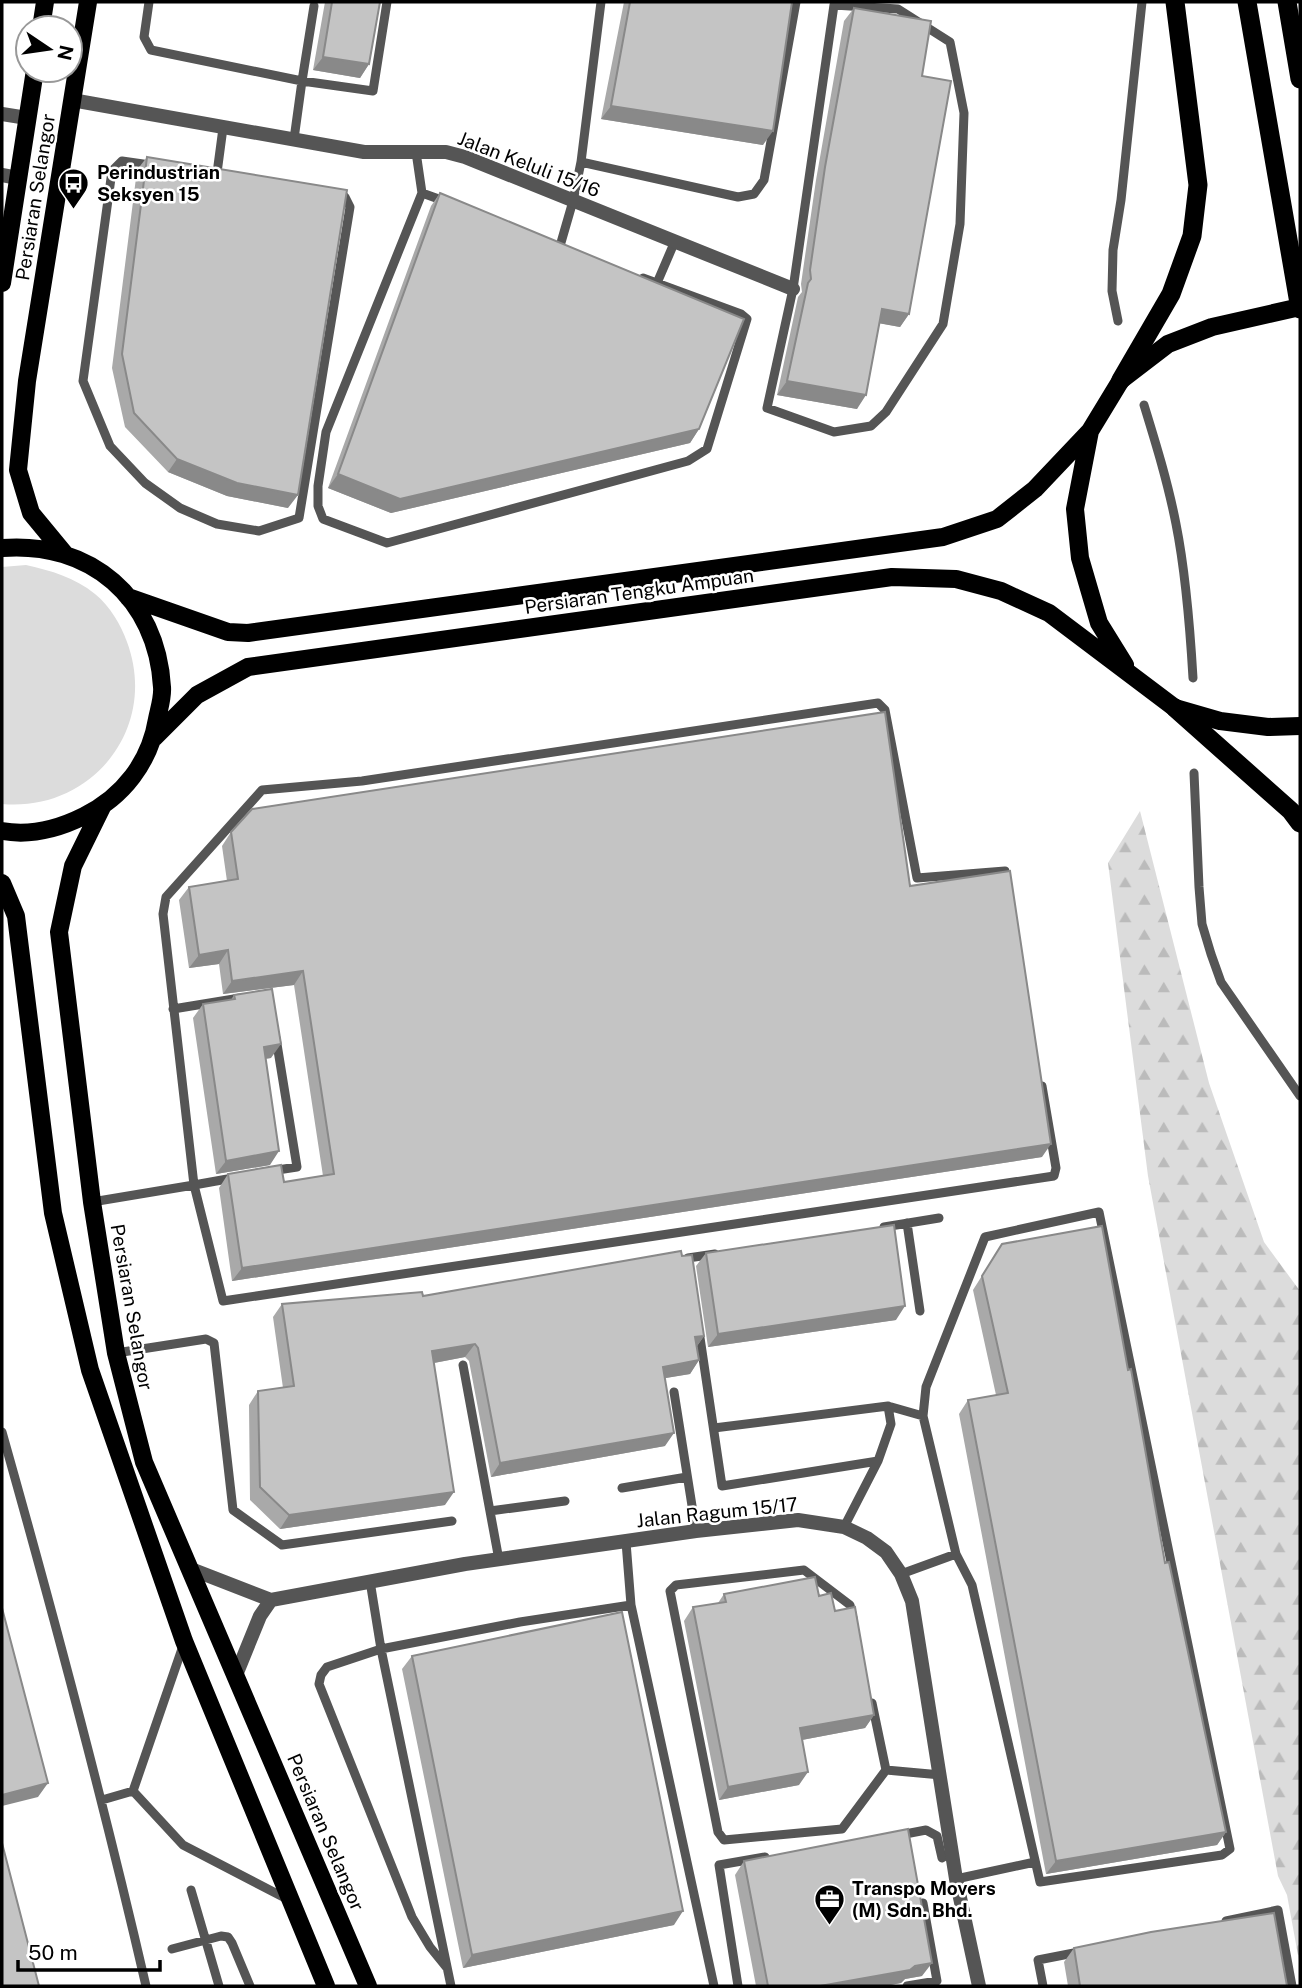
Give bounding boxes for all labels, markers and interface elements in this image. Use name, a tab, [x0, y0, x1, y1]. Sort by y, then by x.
north arrow	[14, 14, 84, 84]
text: N	[53, 43, 78, 63]
street label: Persiaran Selangor	[11, 112, 59, 282]
street label: Jalan Keluli 15/16	[455, 127, 603, 201]
place label: Perindustrian Seksyen 15	[97, 161, 220, 205]
bus stop icon: Perindustrian Seksyen 15	[57, 166, 91, 210]
street label: Persiaran Tengku Ampuan	[523, 564, 755, 618]
street label: Persiaran Selangor	[107, 1222, 157, 1392]
street label: Jalan Ragum 15/17	[635, 1493, 799, 1531]
street label: Persiaran Selangor	[283, 1750, 369, 1914]
place label: Transpo Movers (M) Sdn. Bhd.	[852, 1877, 996, 1921]
office icon: Transpo Movers (M) Sdn. Bhd.	[812, 1882, 846, 1926]
scale bar	[18, 1928, 159, 1972]
text: 50 m	[28, 1940, 78, 1965]

